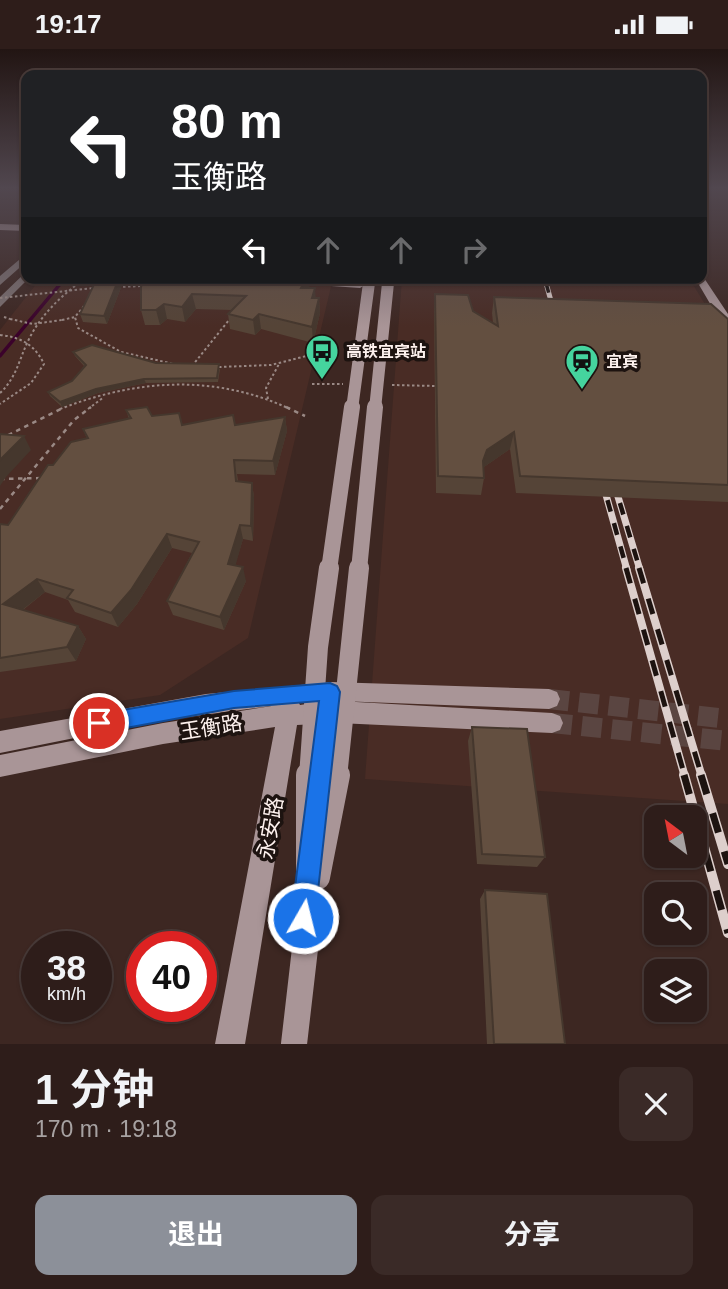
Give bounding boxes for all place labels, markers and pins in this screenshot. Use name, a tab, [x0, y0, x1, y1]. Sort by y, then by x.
bus stop icon: 高铁宜宾站	[303, 332, 341, 381]
station icon: 宜宾	[563, 342, 601, 391]
place label: 高铁宜宾站	[346, 343, 426, 360]
place label: 宜宾	[606, 353, 638, 370]
pin	[69, 693, 129, 753]

